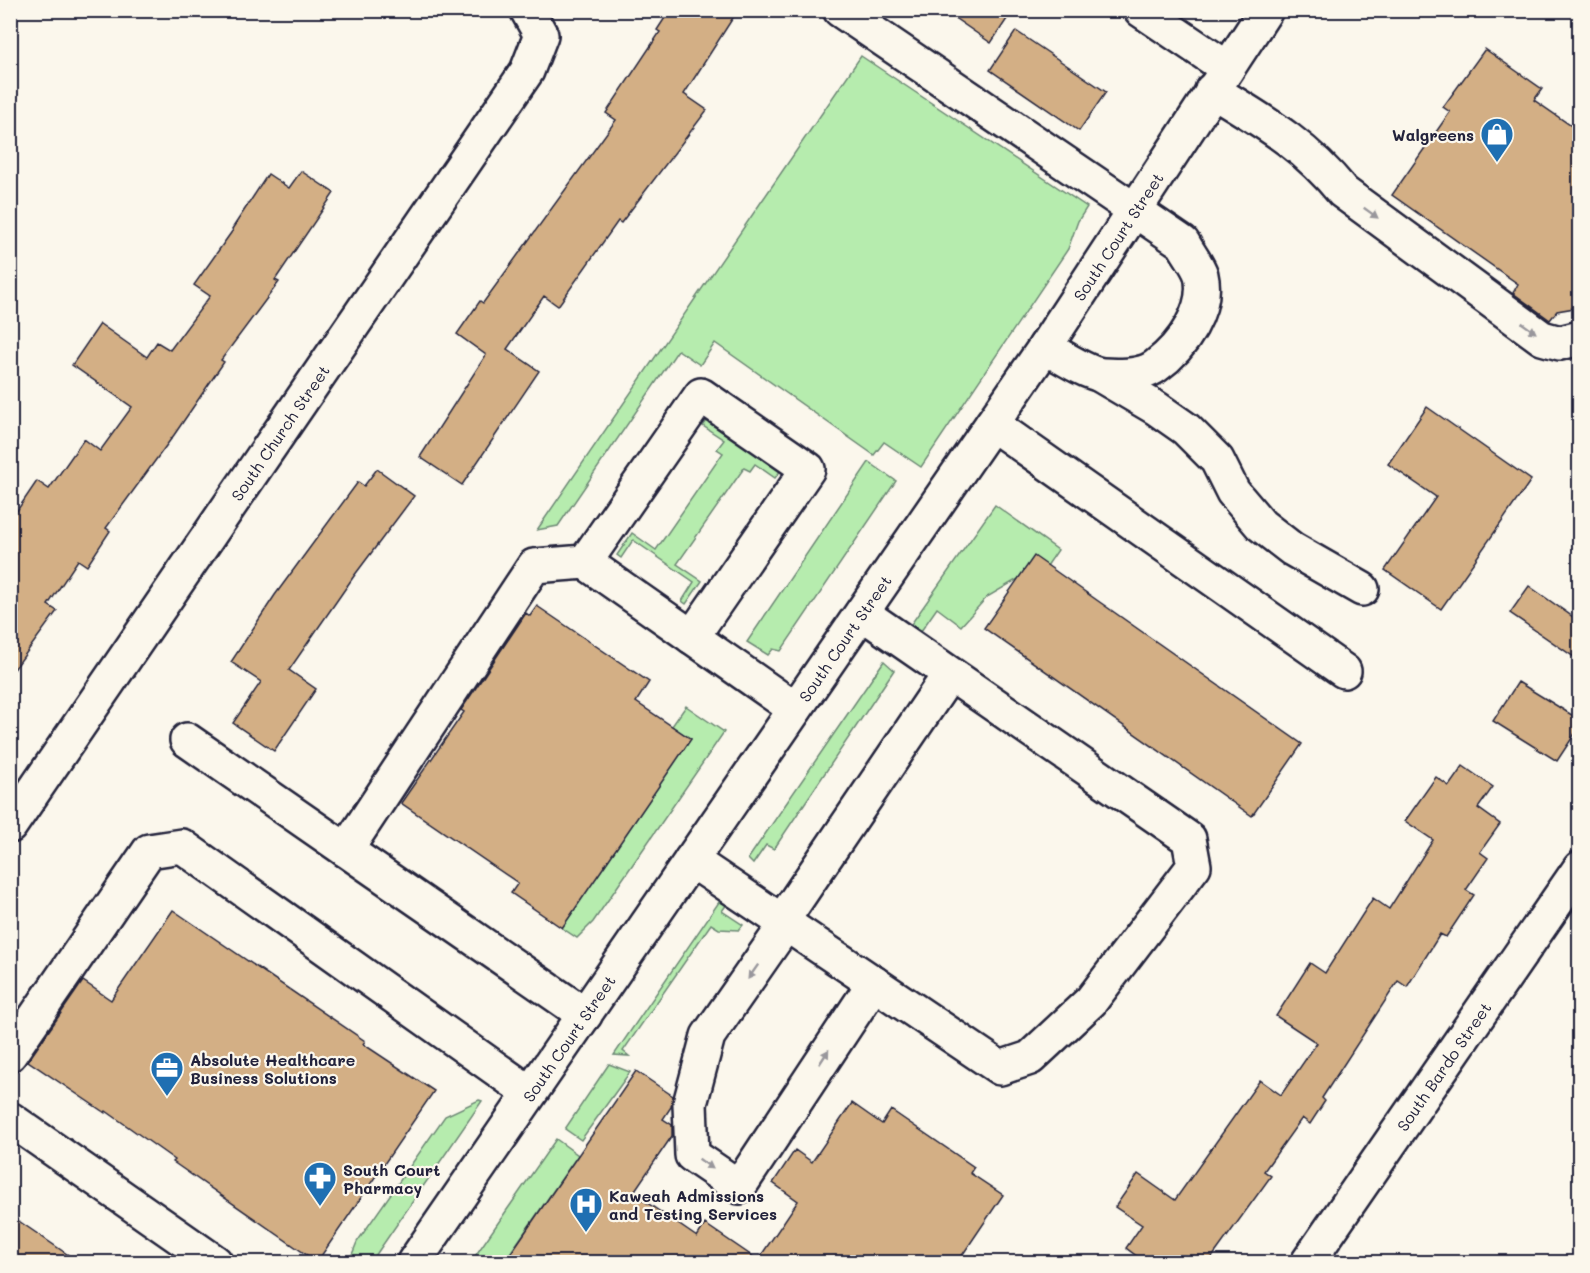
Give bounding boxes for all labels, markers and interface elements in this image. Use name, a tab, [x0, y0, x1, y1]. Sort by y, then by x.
shop icon: Walgreens	[1479, 116, 1515, 163]
place label: Walgreens	[1392, 124, 1474, 145]
street label: South Court Street	[1068, 168, 1167, 304]
one-way arrow	[1363, 207, 1379, 219]
one-way arrow	[1521, 322, 1536, 334]
street label: South Church Street	[226, 360, 333, 504]
street label: South Court Street	[793, 571, 895, 705]
one-way arrow	[747, 963, 759, 979]
street label: South Court Street	[517, 971, 619, 1106]
street label: South Bardo Street	[1391, 998, 1495, 1135]
place label: Absolute Healthcare Business Solutions	[190, 1049, 355, 1088]
one-way arrow	[819, 1049, 830, 1066]
office icon: Absolute Healthcare Business Solutions	[149, 1050, 185, 1097]
one-way arrow	[698, 1158, 714, 1170]
place label: South Court Pharmacy	[343, 1159, 440, 1198]
pharmacy icon: South Court Pharmacy	[302, 1160, 338, 1207]
place label: Kaweah Admissions and Testing Services	[609, 1185, 777, 1224]
hospital icon: Kaweah Admissions and Testing Services	[568, 1186, 604, 1233]

